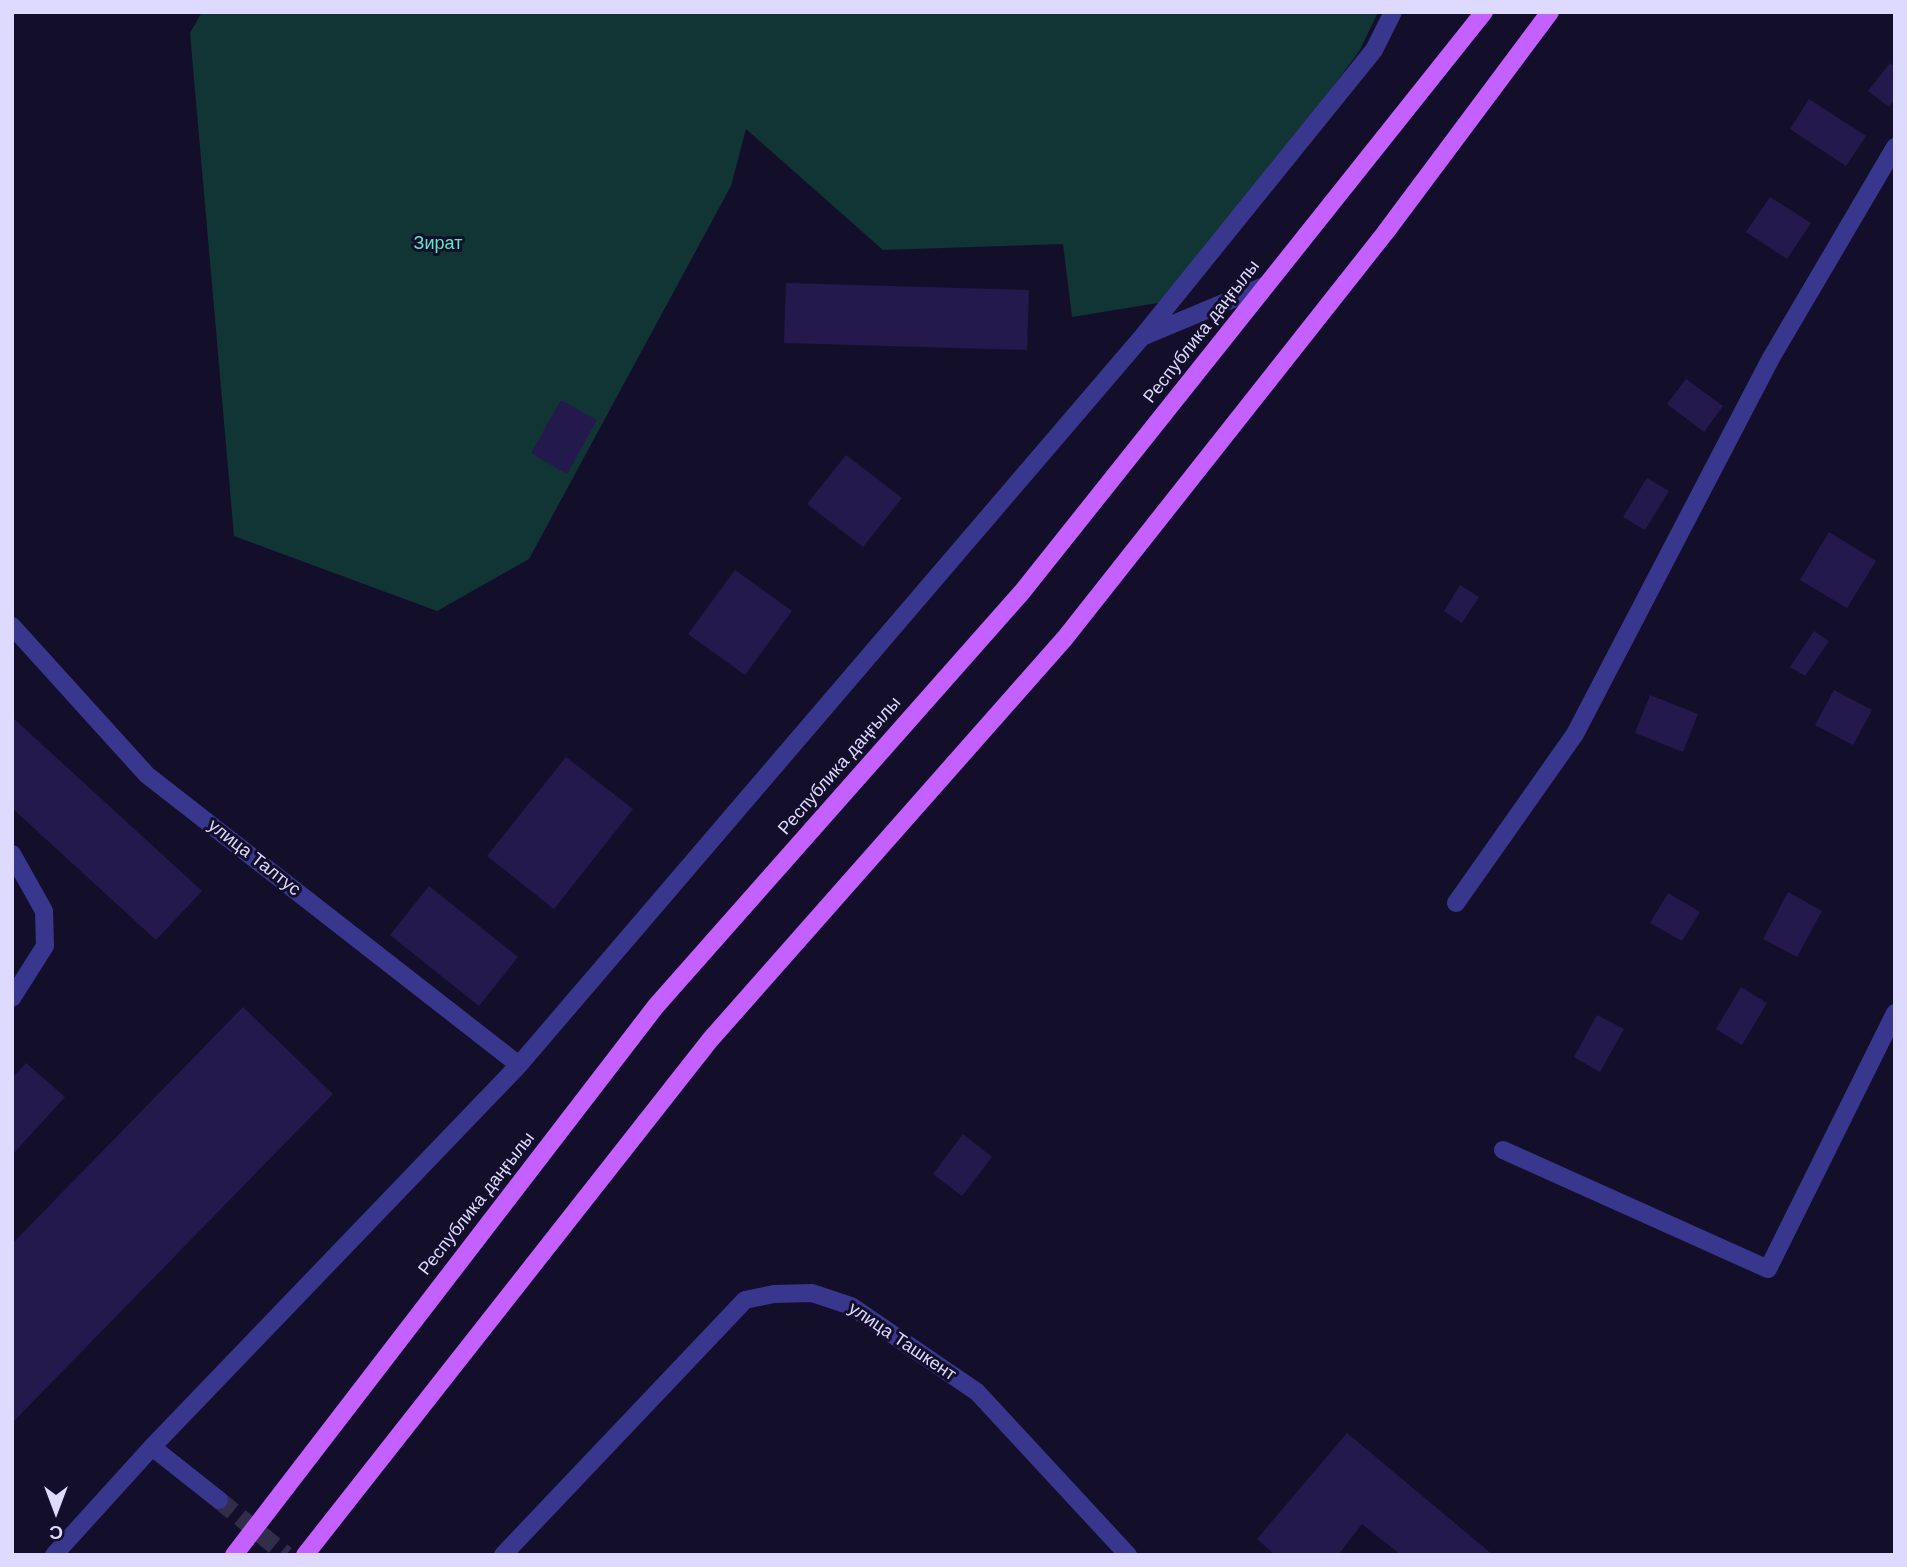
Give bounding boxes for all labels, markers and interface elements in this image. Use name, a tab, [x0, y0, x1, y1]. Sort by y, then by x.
park label: Зират	[414, 233, 462, 255]
street label: Республика даңғылы	[1139, 256, 1265, 408]
street label: Республика даңғылы	[774, 693, 906, 839]
street label: улица Талтус	[203, 815, 305, 901]
street label: Республика даңғылы	[414, 1128, 540, 1280]
street label: улица Ташкент	[844, 1298, 960, 1386]
north arrow	[21, 1476, 91, 1546]
text: С	[49, 1522, 63, 1543]

